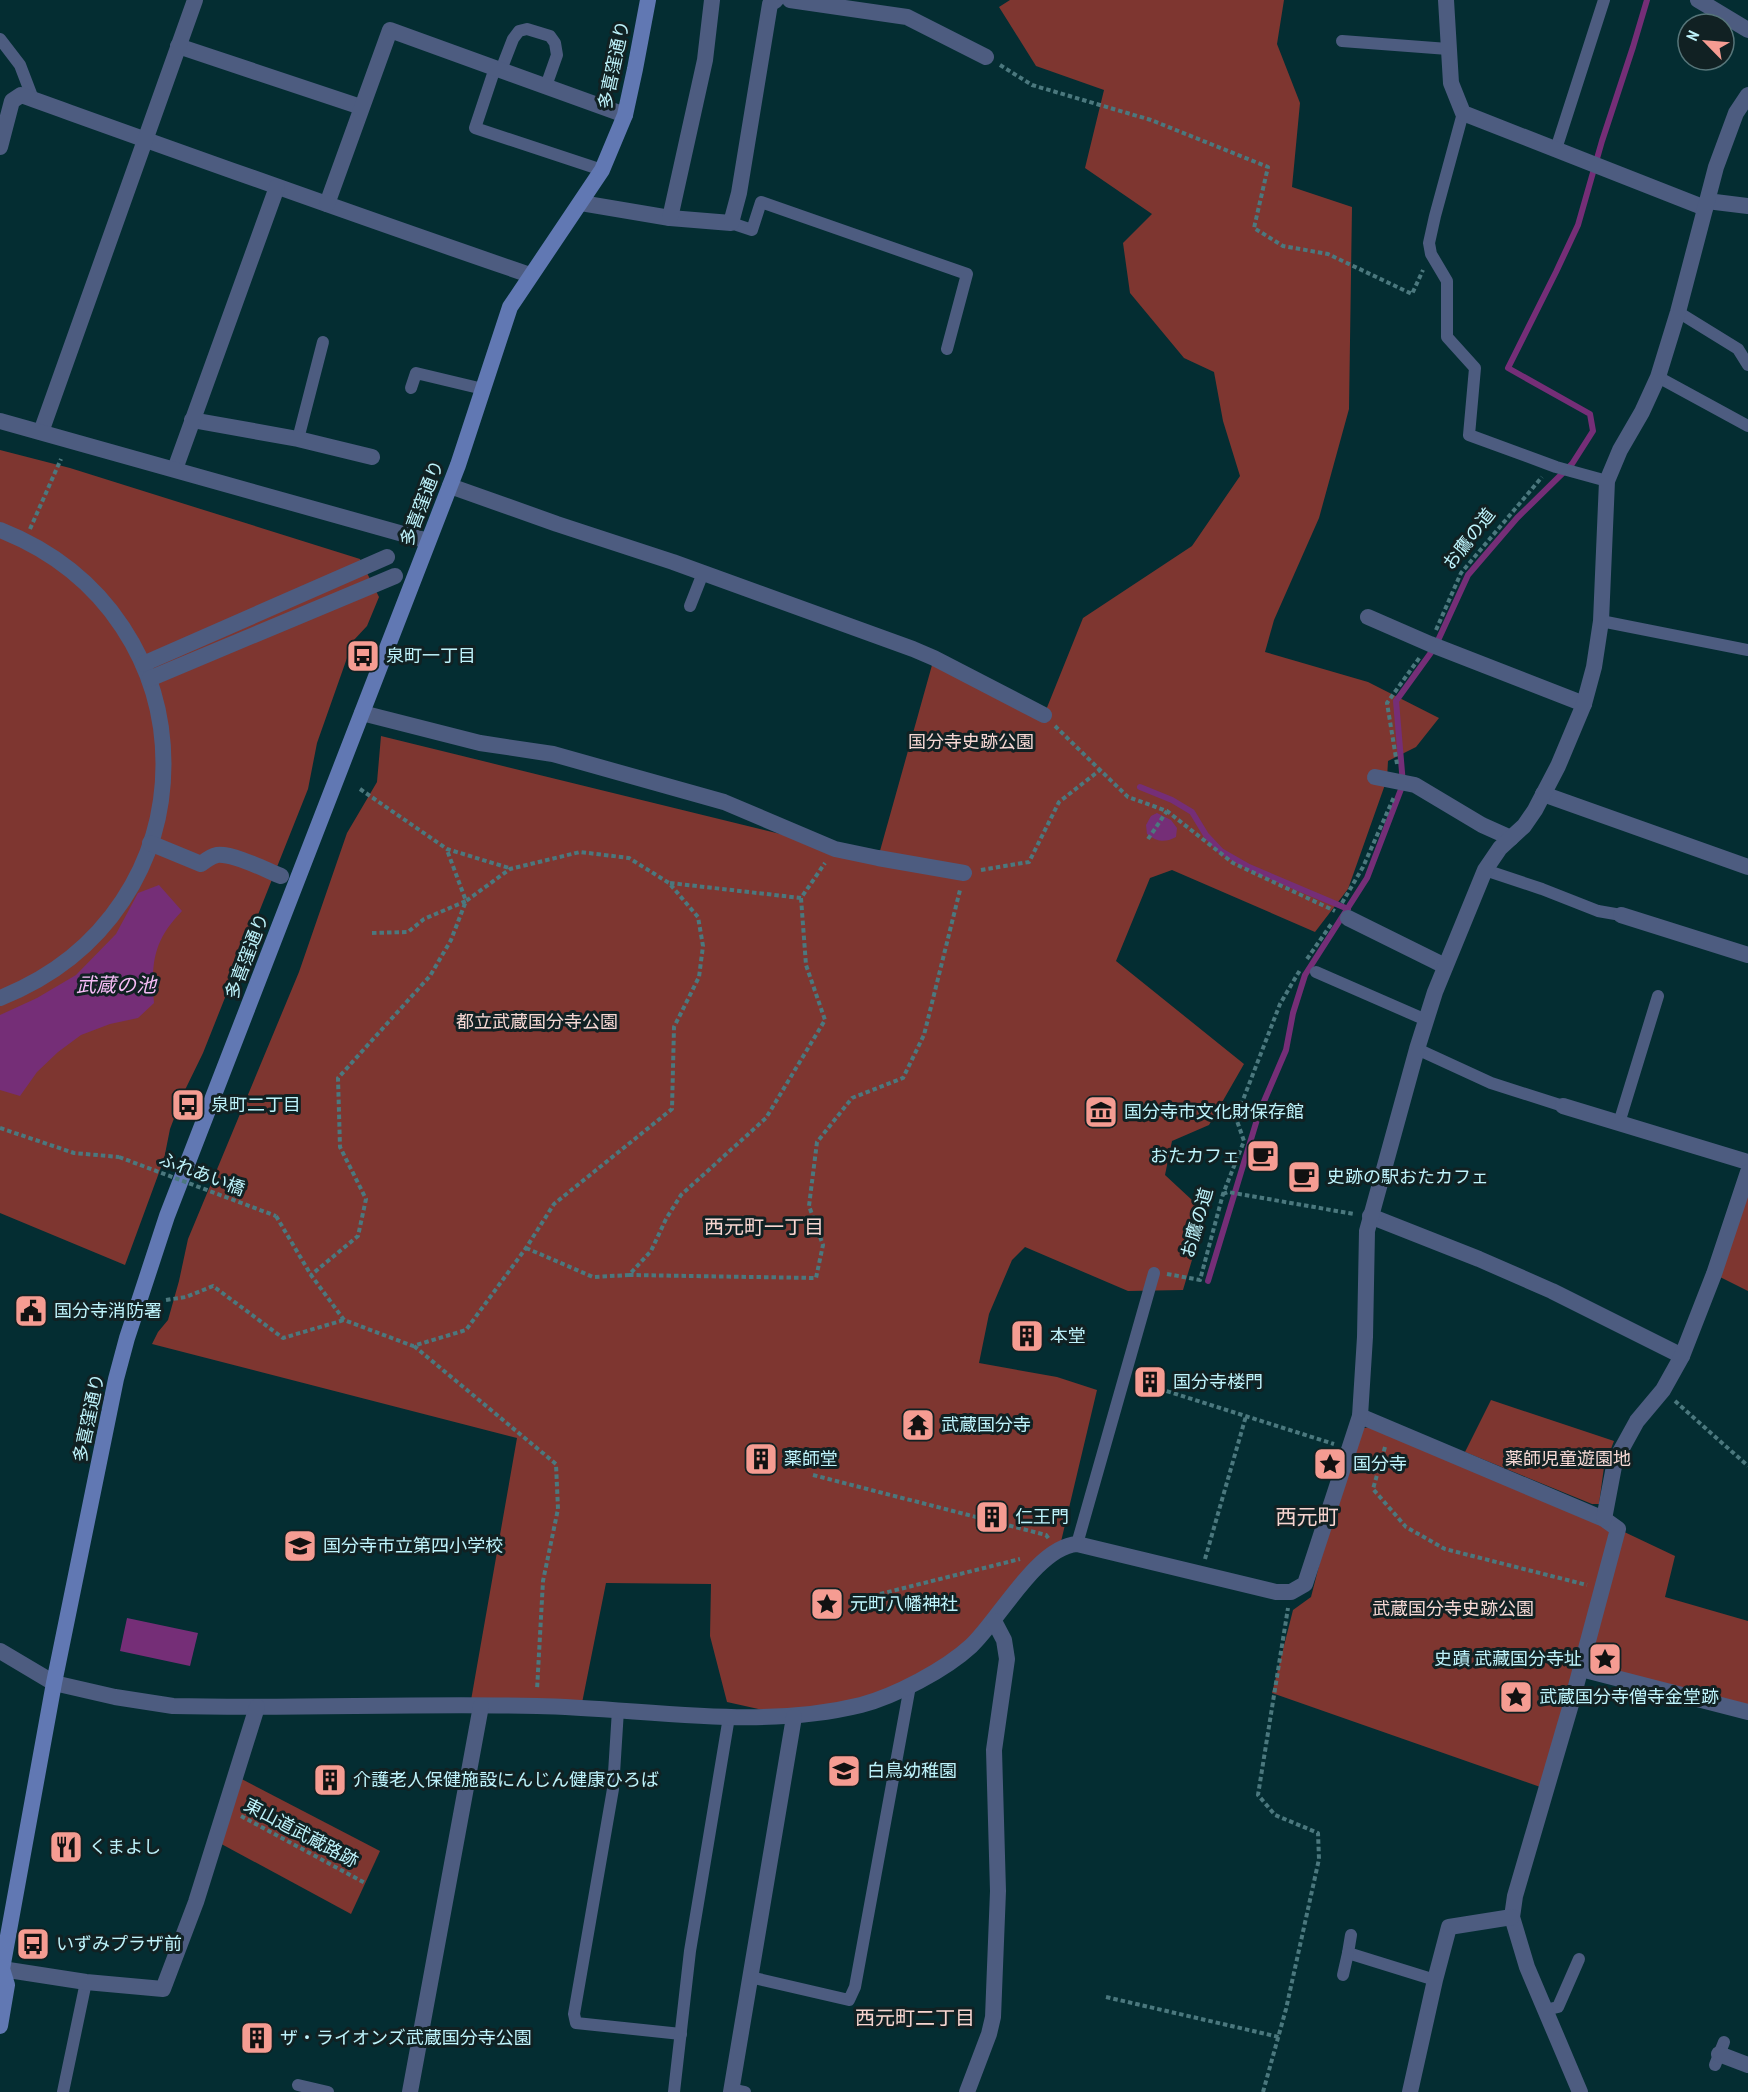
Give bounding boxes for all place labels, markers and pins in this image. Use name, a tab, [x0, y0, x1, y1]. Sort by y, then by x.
bus stop icon: 泉町一丁目	[345, 638, 381, 674]
place label: 泉町一丁目	[386, 644, 476, 667]
bus stop icon: 泉町二丁目	[170, 1087, 206, 1123]
place label: 泉町二丁目	[211, 1093, 301, 1116]
museum icon: 国分寺市文化財保存館	[1083, 1094, 1119, 1130]
place label: 国分寺市文化財保存館	[1124, 1100, 1304, 1123]
cafe icon: おたカフェ	[1245, 1138, 1281, 1174]
place label: おたカフェ	[1150, 1144, 1240, 1167]
cafe icon: 史跡の駅おたカフェ	[1286, 1159, 1322, 1195]
place label: 史跡の駅おたカフェ	[1327, 1165, 1489, 1188]
public building icon: 国分寺消防署	[13, 1293, 49, 1329]
place label: 国分寺消防署	[54, 1299, 162, 1322]
building icon: 本堂	[1009, 1318, 1045, 1354]
place label: 本堂	[1050, 1324, 1086, 1347]
building icon: 国分寺楼門	[1132, 1364, 1168, 1400]
place label: 国分寺楼門	[1173, 1370, 1263, 1393]
temple icon: 武蔵国分寺	[900, 1407, 936, 1443]
place label: 武蔵国分寺	[941, 1413, 1031, 1436]
building icon: 薬師堂	[743, 1441, 779, 1477]
place icon: 国分寺	[1312, 1446, 1348, 1482]
place label: 薬師堂	[784, 1447, 838, 1470]
place label: 国分寺	[1353, 1452, 1407, 1475]
building icon: 仁王門	[974, 1499, 1010, 1535]
place label: 仁王門	[1015, 1505, 1069, 1528]
school or university icon: 国分寺市立第四小学校	[282, 1528, 318, 1564]
place label: 国分寺市立第四小学校	[323, 1534, 503, 1557]
place icon: 元町八幡神社	[809, 1586, 845, 1622]
place label: 元町八幡神社	[850, 1592, 958, 1615]
place icon: 史蹟 武藏国分寺址	[1587, 1641, 1623, 1677]
place label: 史蹟 武藏国分寺址	[1434, 1647, 1582, 1670]
place icon: 武蔵国分寺僧寺金堂跡	[1498, 1679, 1534, 1715]
place label: 武蔵国分寺僧寺金堂跡	[1539, 1685, 1719, 1708]
school or university icon: 白鳥幼稚園	[826, 1753, 862, 1789]
place label: 白鳥幼稚園	[867, 1759, 957, 1782]
building icon: 介護老人保健施設にんじん健康ひろば	[312, 1762, 348, 1798]
place label: 介護老人保健施設にんじん健康ひろば	[353, 1768, 659, 1791]
restaurant icon: くまよし	[48, 1829, 84, 1865]
place label: くまよし	[89, 1835, 161, 1858]
bus stop icon: いずみプラザ前	[15, 1926, 51, 1962]
place label: いずみプラザ前	[56, 1932, 182, 1955]
building icon: ザ・ライオンズ武蔵国分寺公園	[239, 2020, 275, 2056]
place label: ザ・ライオンズ武蔵国分寺公園	[280, 2026, 532, 2049]

